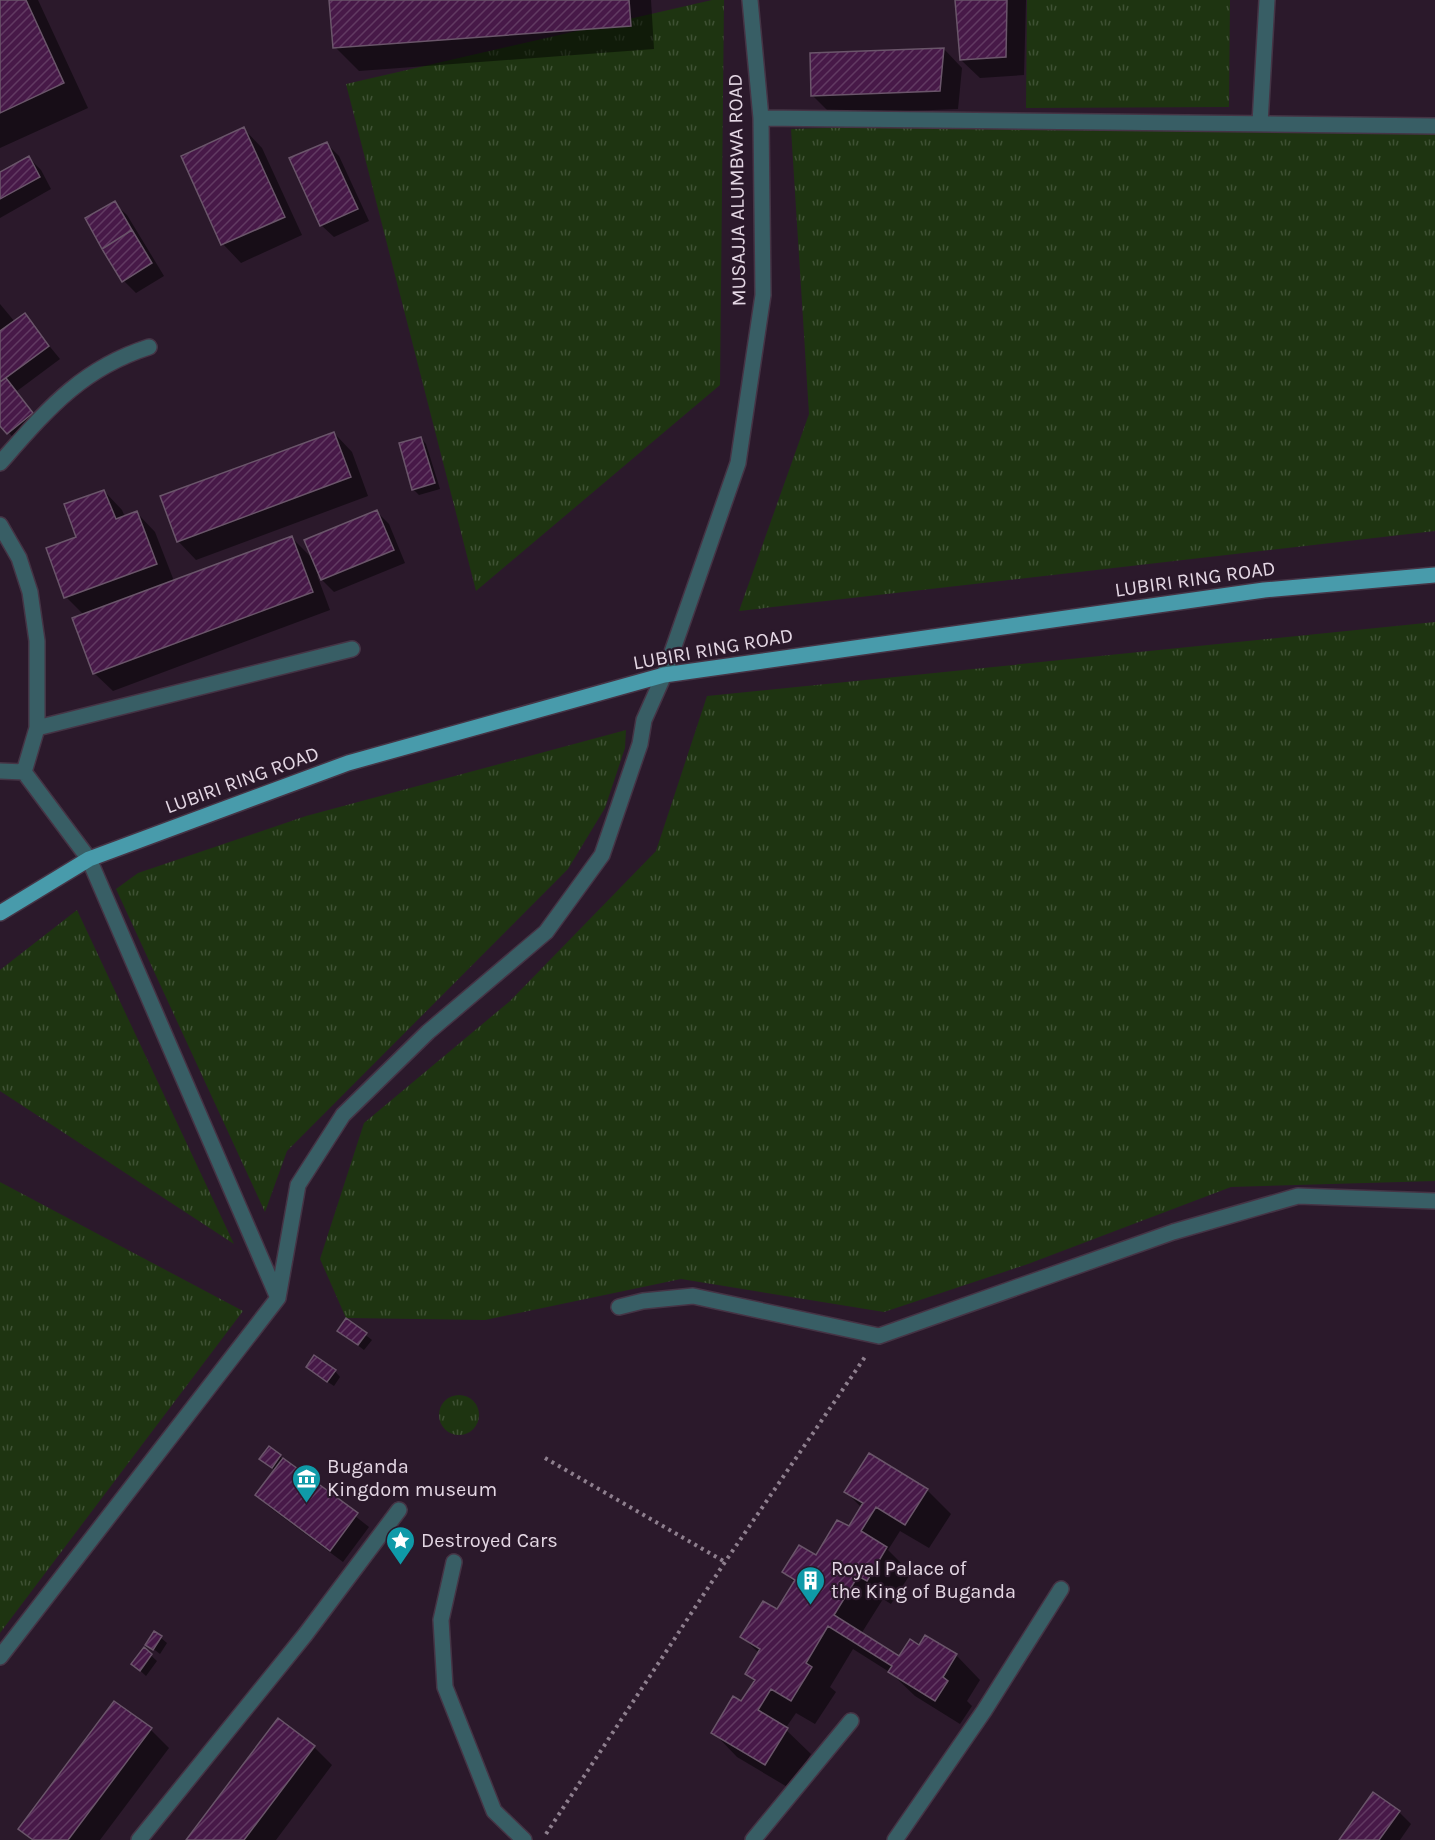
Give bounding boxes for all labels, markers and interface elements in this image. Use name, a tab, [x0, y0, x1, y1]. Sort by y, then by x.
street label: MUSAJJA ALUMBWA ROAD	[723, 74, 751, 306]
street label: LUBIRI RING ROAD	[1113, 556, 1277, 602]
street label: LUBIRI RING ROAD	[631, 624, 795, 674]
street label: LUBIRI RING ROAD	[162, 741, 322, 819]
place label: Buganda Kingdom museum	[327, 1455, 497, 1501]
museum icon: Buganda Kingdom museum	[290, 1462, 322, 1504]
place icon: Destroyed Cars	[384, 1524, 416, 1566]
place label: Destroyed Cars	[421, 1529, 558, 1552]
place label: Royal Palace of the King of Buganda	[831, 1557, 1016, 1603]
building icon: Royal Palace of the King of Buganda	[794, 1564, 826, 1606]

